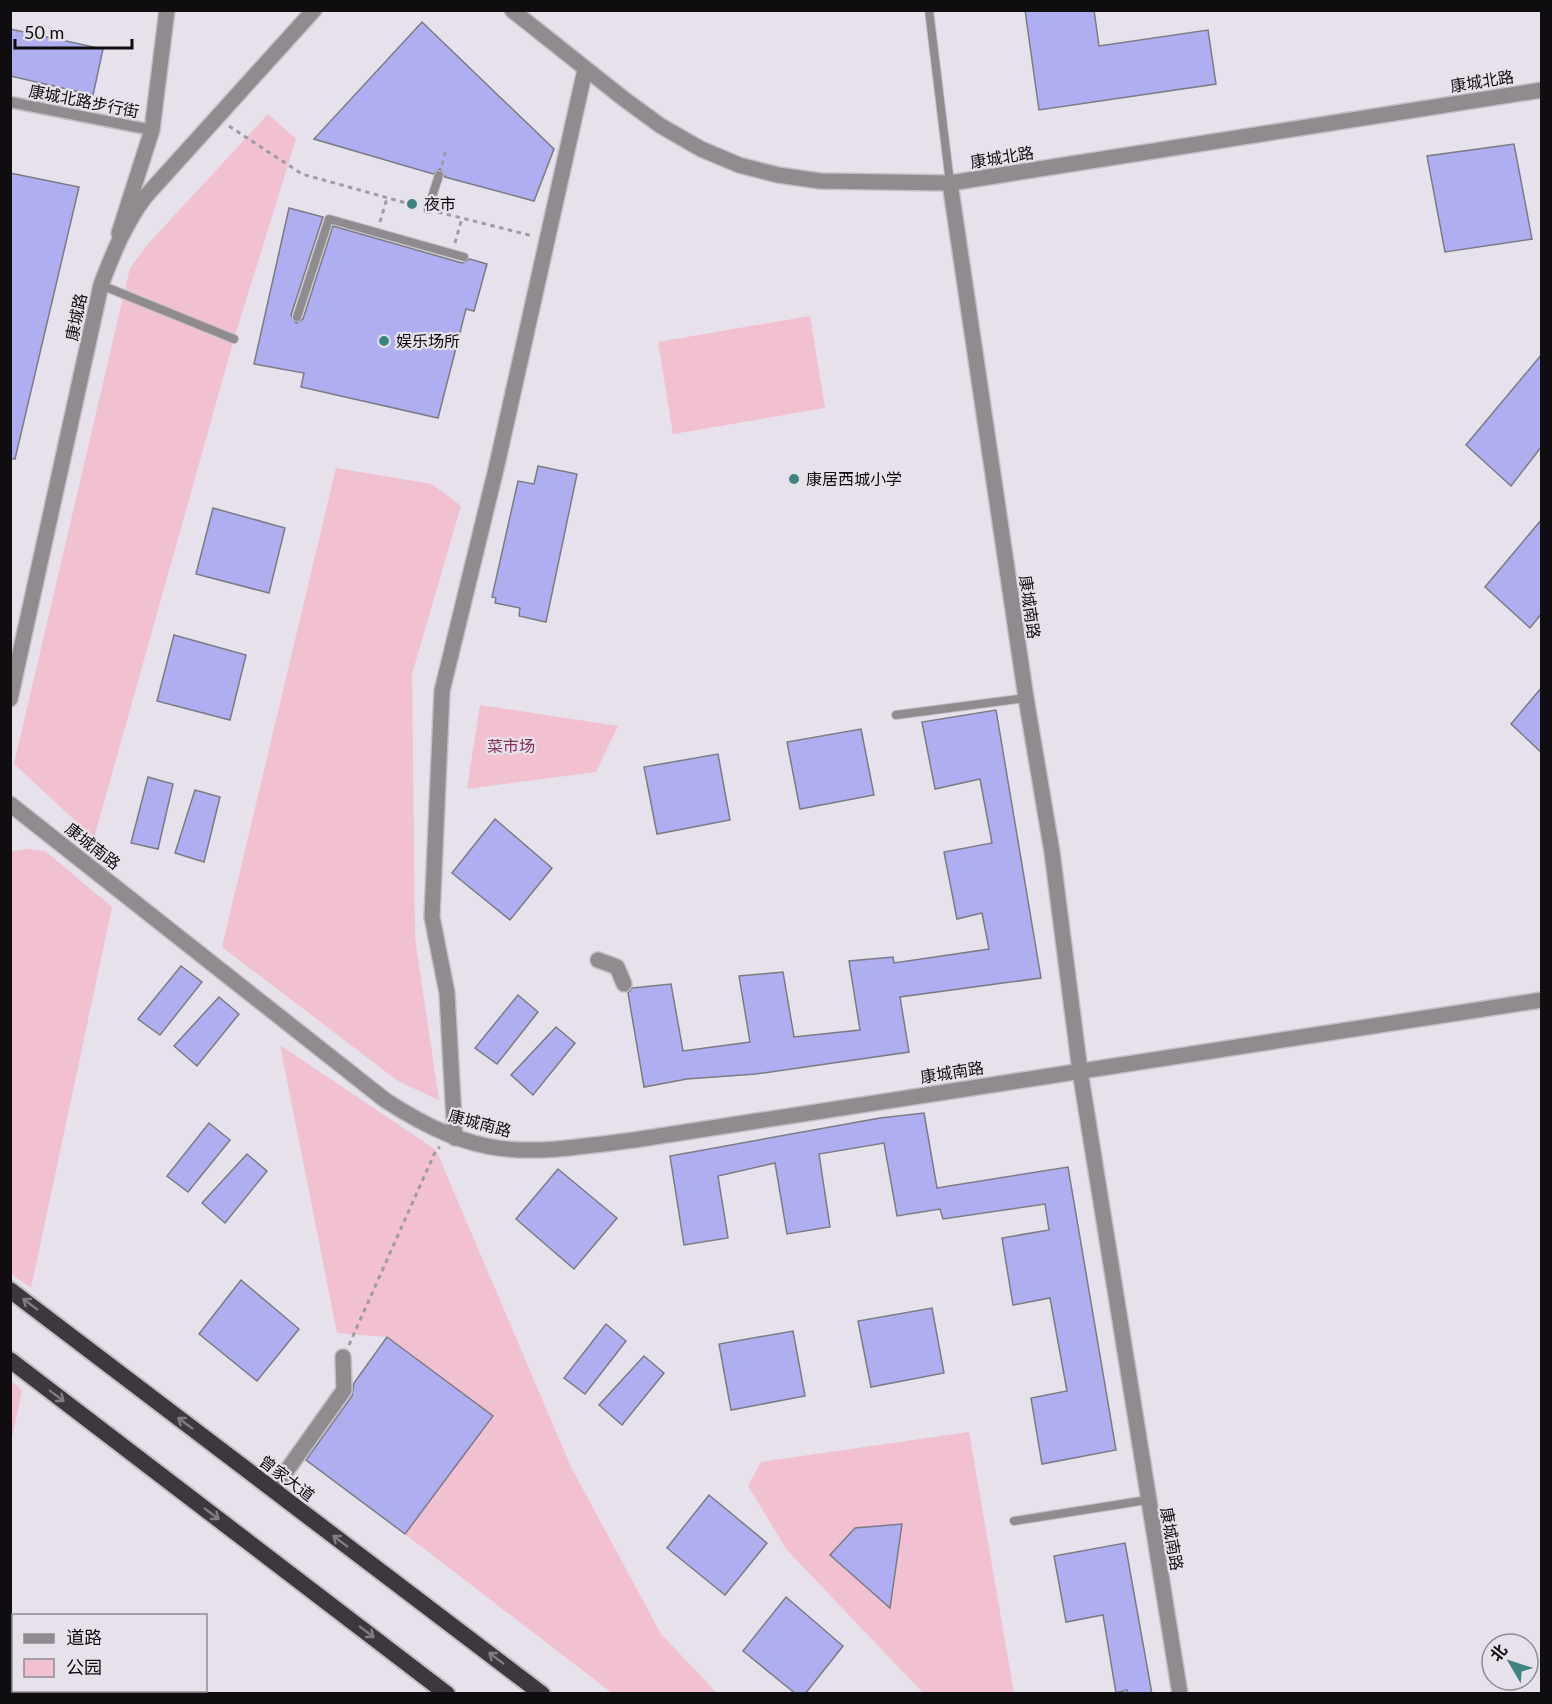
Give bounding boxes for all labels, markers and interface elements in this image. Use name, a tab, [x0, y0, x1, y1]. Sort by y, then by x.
scale bar	[15, 12, 132, 50]
text: 50 m	[24, 21, 64, 43]
street label: 康城北路	[1449, 66, 1515, 95]
street label: 康城北路步行街	[27, 80, 141, 121]
street label: 康城北路	[969, 142, 1035, 171]
place label: 夜市	[424, 194, 456, 213]
marker: 夜市	[405, 197, 419, 211]
street label: 康城路	[61, 291, 90, 342]
place label: 娱乐场所	[396, 331, 460, 350]
marker: 娱乐场所	[377, 334, 391, 348]
place label: 康居西城小学	[806, 469, 902, 488]
marker: 康居西城小学	[787, 472, 801, 486]
street label: 康城南路	[1017, 574, 1044, 640]
park label: 菜市场	[487, 736, 535, 755]
street label: 康城南路	[62, 818, 124, 873]
street label: 康城南路	[919, 1057, 985, 1086]
street label: 康城南路	[447, 1105, 514, 1140]
one-way arrow	[22, 1298, 38, 1311]
one-way arrow	[49, 1389, 65, 1402]
one-way arrow	[177, 1417, 193, 1429]
street label: 曾家大道	[256, 1451, 319, 1504]
street label: 康城南路	[1158, 1506, 1187, 1572]
one-way arrow	[204, 1507, 220, 1520]
one-way arrow	[332, 1535, 348, 1547]
legend	[12, 1614, 207, 1692]
text: 道路	[66, 1626, 102, 1648]
one-way arrow	[359, 1626, 375, 1639]
north arrow	[1480, 1632, 1540, 1692]
text: 北	[1486, 1640, 1510, 1664]
one-way arrow	[488, 1652, 504, 1665]
text: 公园	[66, 1656, 102, 1678]

